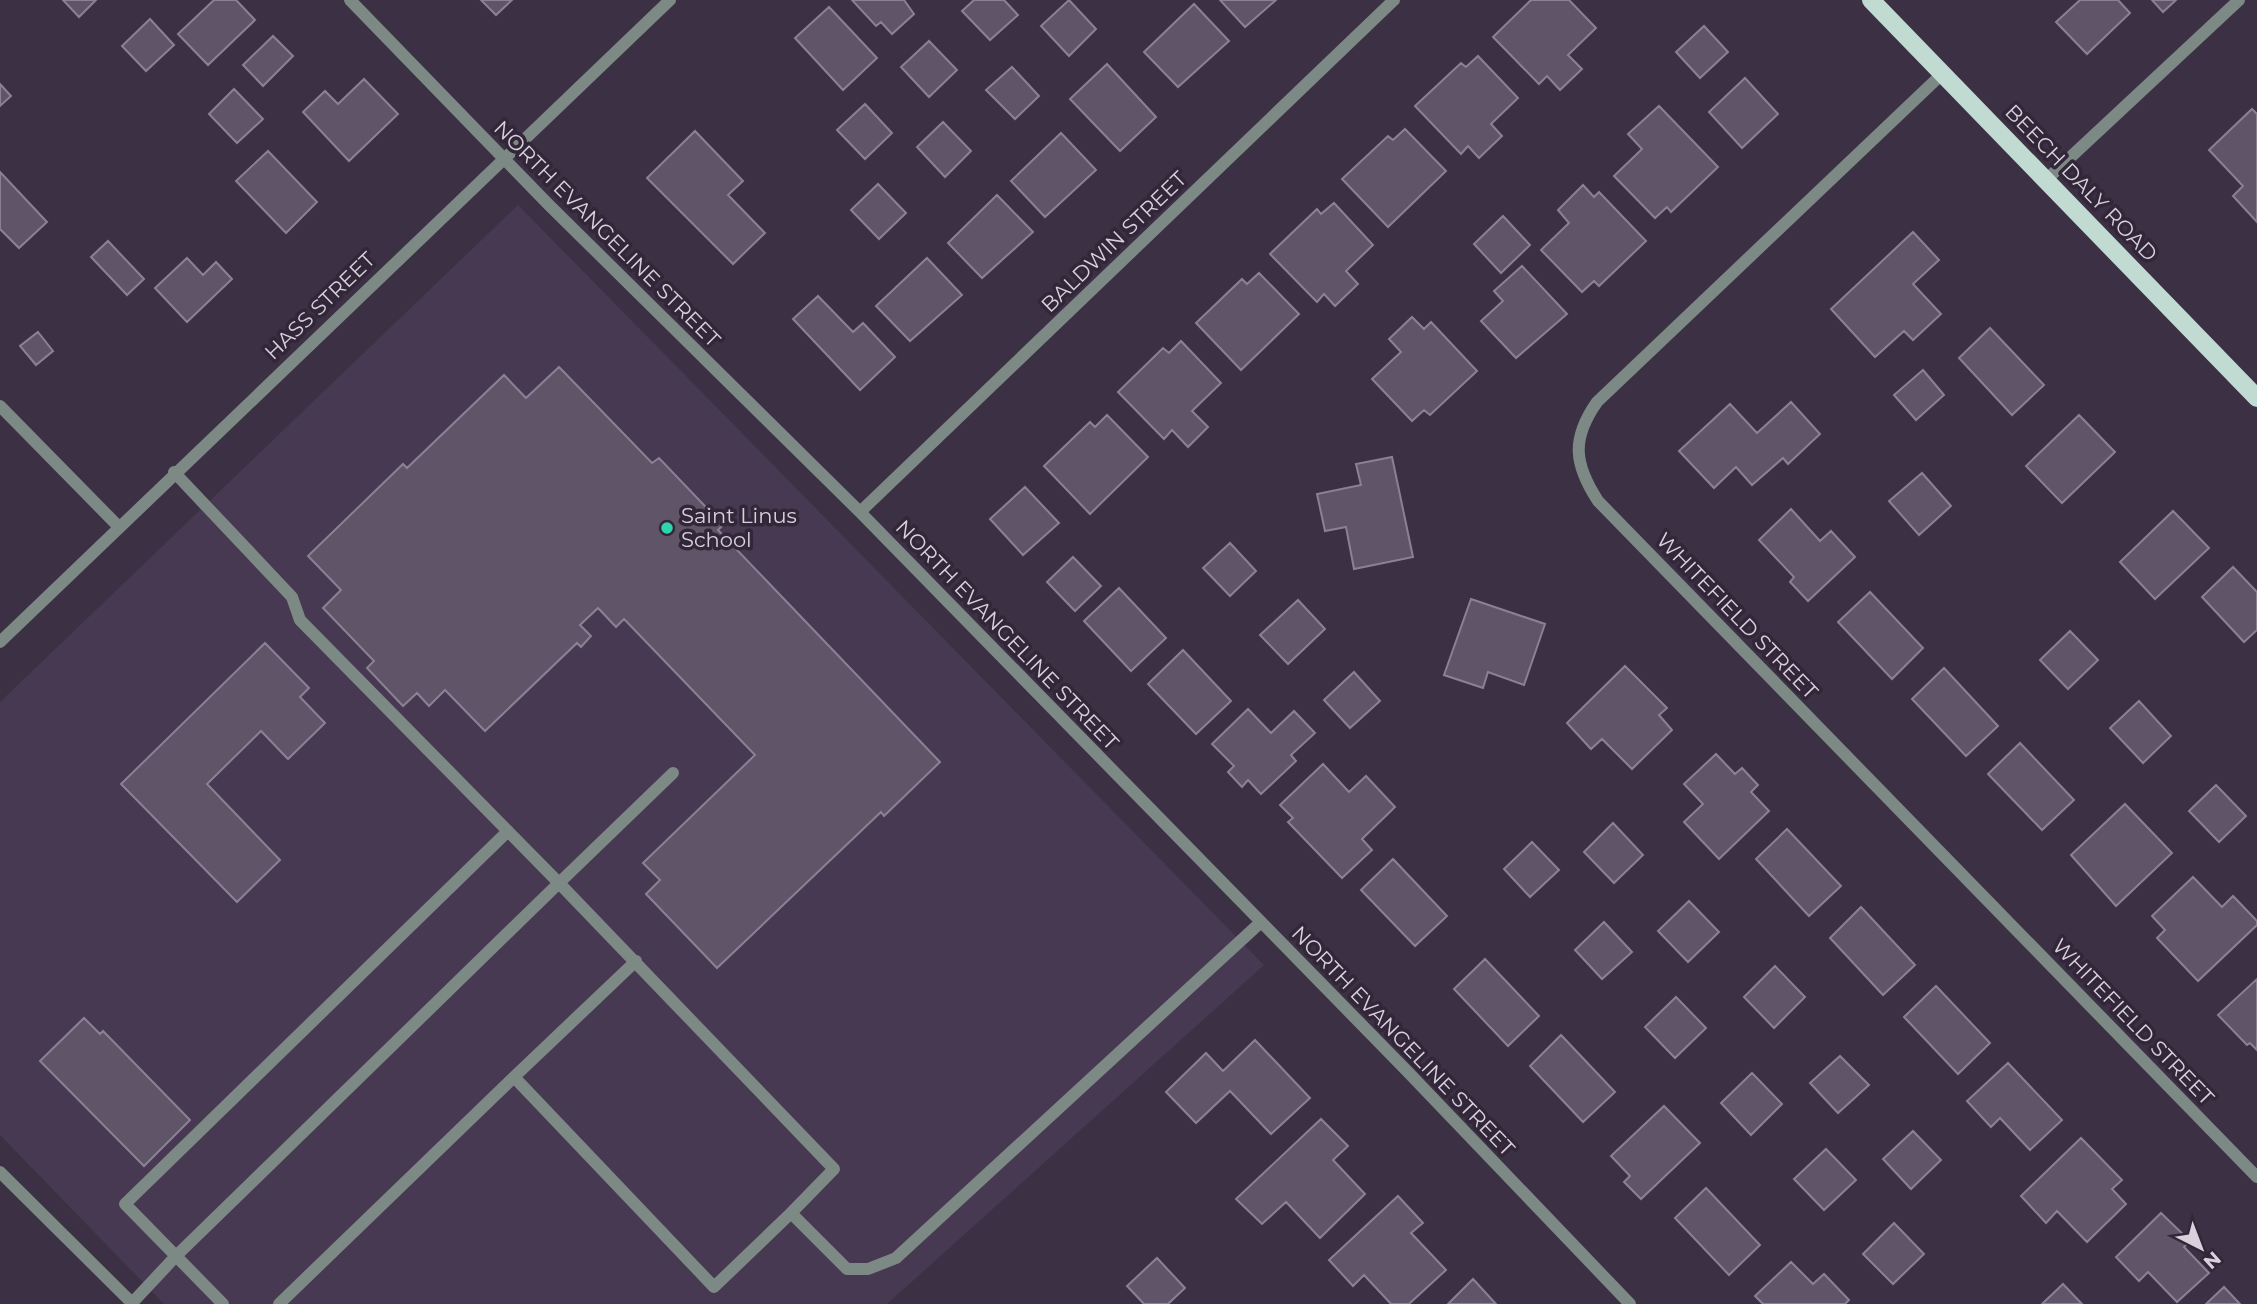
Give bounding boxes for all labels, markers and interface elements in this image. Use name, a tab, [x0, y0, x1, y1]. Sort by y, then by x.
street label: BEECH DALY ROAD	[2000, 99, 2163, 266]
street label: NORTH EVANGELINE STREET	[489, 115, 726, 352]
street label: BALDWIN STREET	[1036, 166, 1191, 317]
street label: HASS STREET	[259, 247, 380, 364]
place label: Saint Linus School	[681, 503, 797, 552]
street label: NORTH EVANGELINE STREET	[891, 515, 1124, 755]
marker: Saint Linus School	[659, 520, 675, 536]
street label: WHITEFIELD STREET	[1651, 527, 1823, 704]
street label: NORTH EVANGELINE STREET	[1287, 921, 1520, 1161]
street label: WHITEFIELD STREET	[2047, 933, 2219, 1110]
north arrow	[2166, 1213, 2236, 1283]
text: N	[2199, 1247, 2225, 1274]

